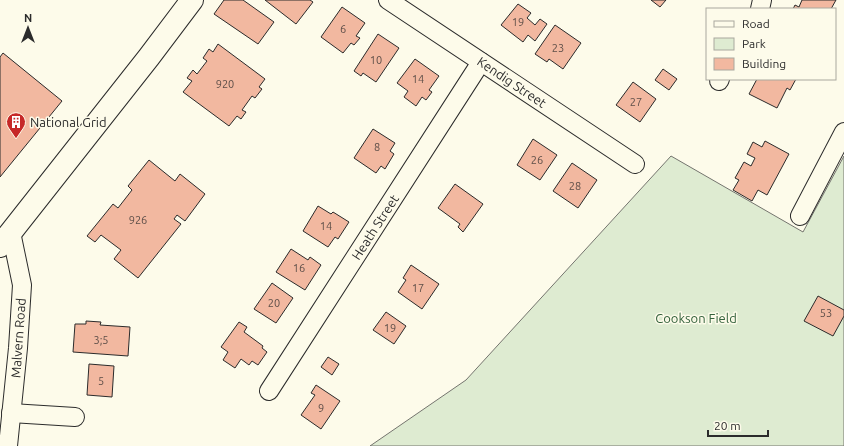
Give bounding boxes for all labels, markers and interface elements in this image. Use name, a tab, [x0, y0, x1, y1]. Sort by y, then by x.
north arrow	[8, 8, 48, 48]
legend	[706, 8, 836, 80]
text: N	[24, 12, 32, 24]
house number: 19	[512, 16, 524, 28]
text: Road	[742, 17, 770, 30]
house number: 6	[340, 23, 346, 35]
text: Park	[742, 37, 766, 50]
house number: 23	[552, 42, 564, 54]
house number: 10	[370, 54, 382, 66]
street label: Kendig Street	[475, 54, 549, 110]
text: Building	[742, 57, 786, 70]
house number: 14	[412, 73, 424, 85]
house number: 920	[216, 78, 234, 90]
house number: 27	[630, 96, 642, 108]
building icon: National Grid	[5, 111, 27, 139]
place label: National Grid	[30, 115, 107, 129]
house number: 8	[374, 141, 380, 153]
house number: 26	[531, 154, 543, 166]
house number: 28	[569, 180, 581, 192]
street label: Heath Street	[349, 192, 401, 262]
house number: 926	[129, 214, 147, 226]
house number: 14	[320, 220, 332, 232]
house number: 16	[293, 262, 305, 274]
house number: 17	[412, 282, 424, 294]
house number: 20	[268, 297, 280, 309]
street label: Malvern Road	[8, 298, 28, 378]
house number: 53	[820, 307, 832, 319]
park label: Cookson Field	[655, 311, 737, 325]
house number: 19	[384, 322, 396, 334]
house number: 3;5	[93, 334, 109, 346]
house number: 5	[98, 375, 104, 387]
house number: 9	[318, 402, 324, 414]
scale bar	[708, 412, 768, 438]
text: 20 m	[714, 419, 741, 432]

